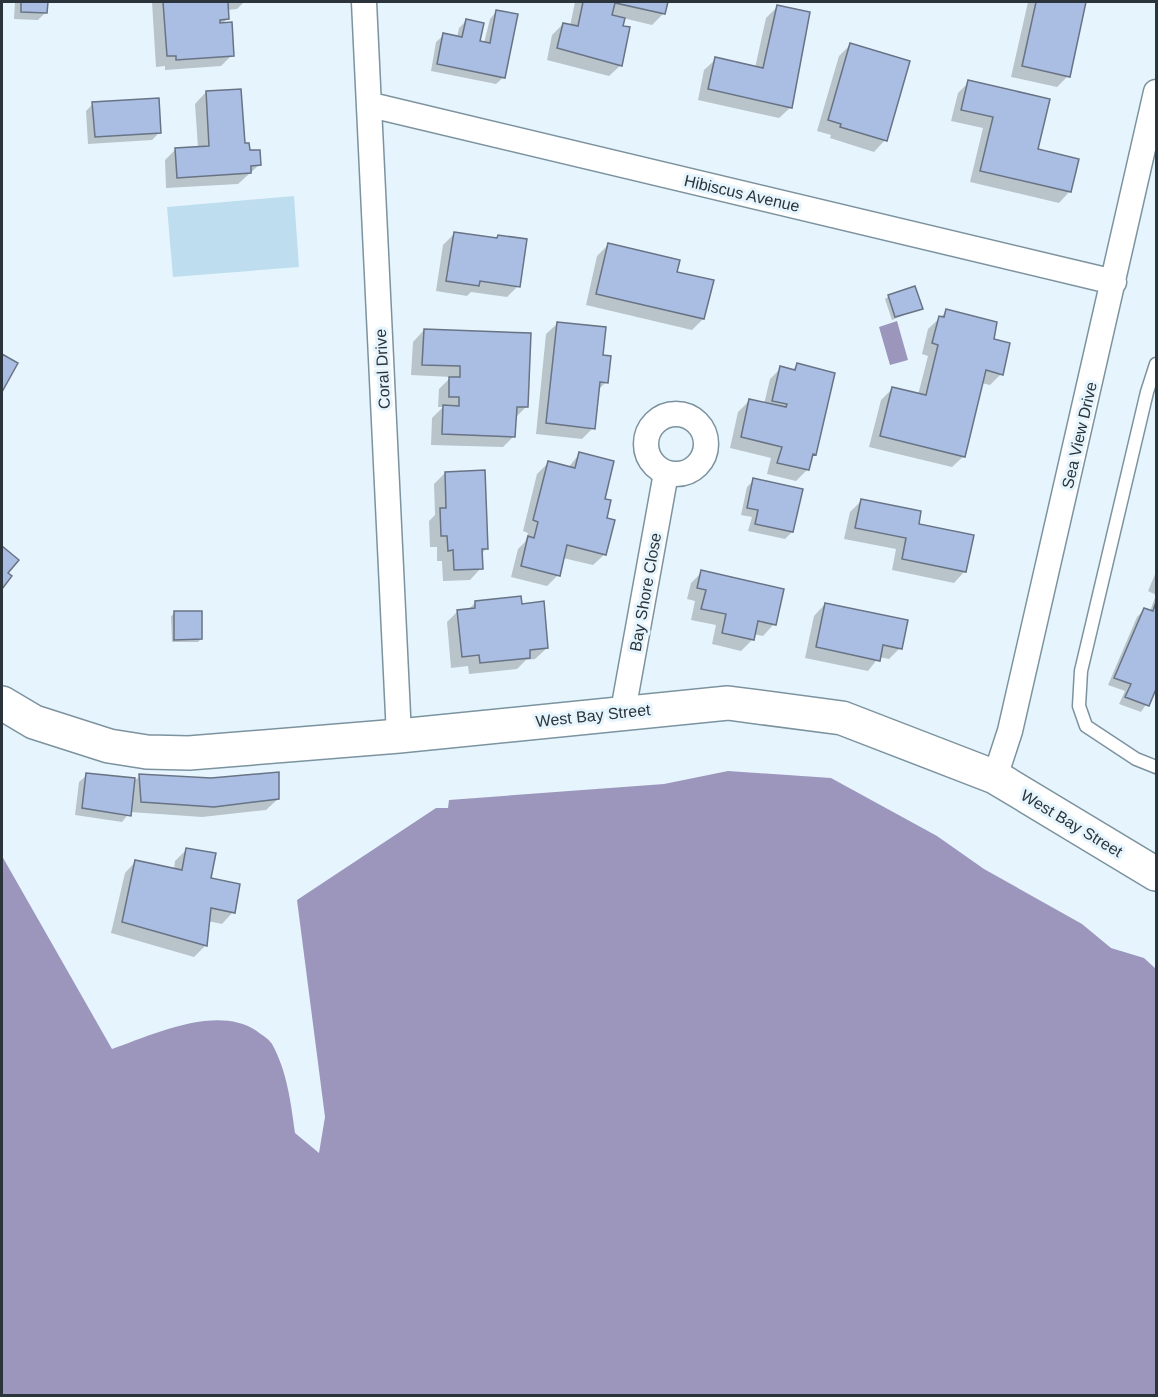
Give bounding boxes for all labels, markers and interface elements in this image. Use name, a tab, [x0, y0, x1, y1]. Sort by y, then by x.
street label: Hibiscus Avenue	[682, 172, 801, 215]
street label: Coral Drive	[372, 328, 393, 409]
street label: Sea View Drive	[1059, 380, 1100, 490]
street label: Bay Shore Close	[627, 531, 664, 653]
street label: West Bay Street	[535, 701, 652, 730]
street label: West Bay Street	[1018, 786, 1126, 861]

